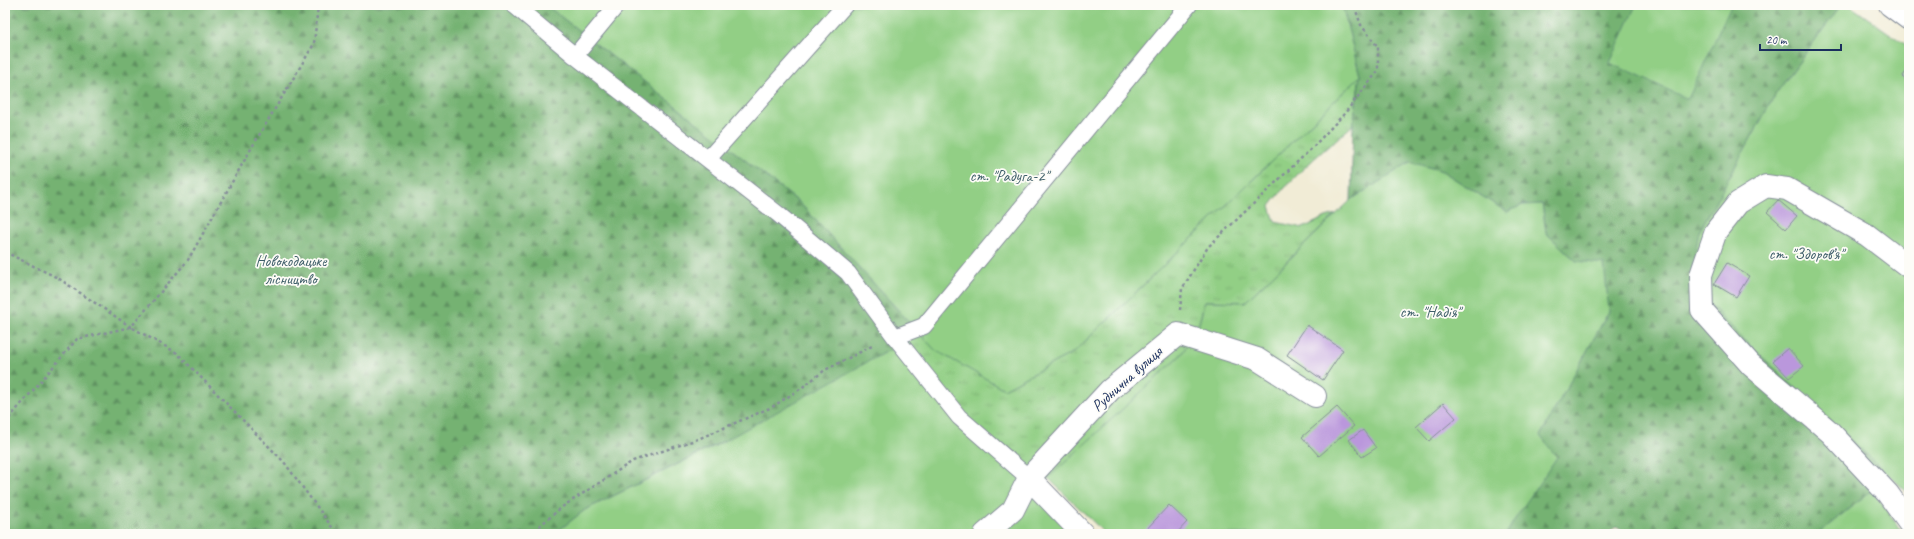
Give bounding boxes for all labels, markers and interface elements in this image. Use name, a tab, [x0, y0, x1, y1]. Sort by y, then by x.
scale bar	[1760, 26, 1841, 52]
text: 20 m	[1766, 32, 1788, 48]
park label: ст. "Радуга-2"	[970, 166, 1051, 186]
park label: ст. "Здоров’я"	[1769, 244, 1846, 264]
park label: Новокодацьке лісництво	[256, 251, 328, 289]
park label: ст. "Надія"	[1400, 302, 1463, 322]
street label: Руднична вулиця	[1088, 341, 1168, 416]

